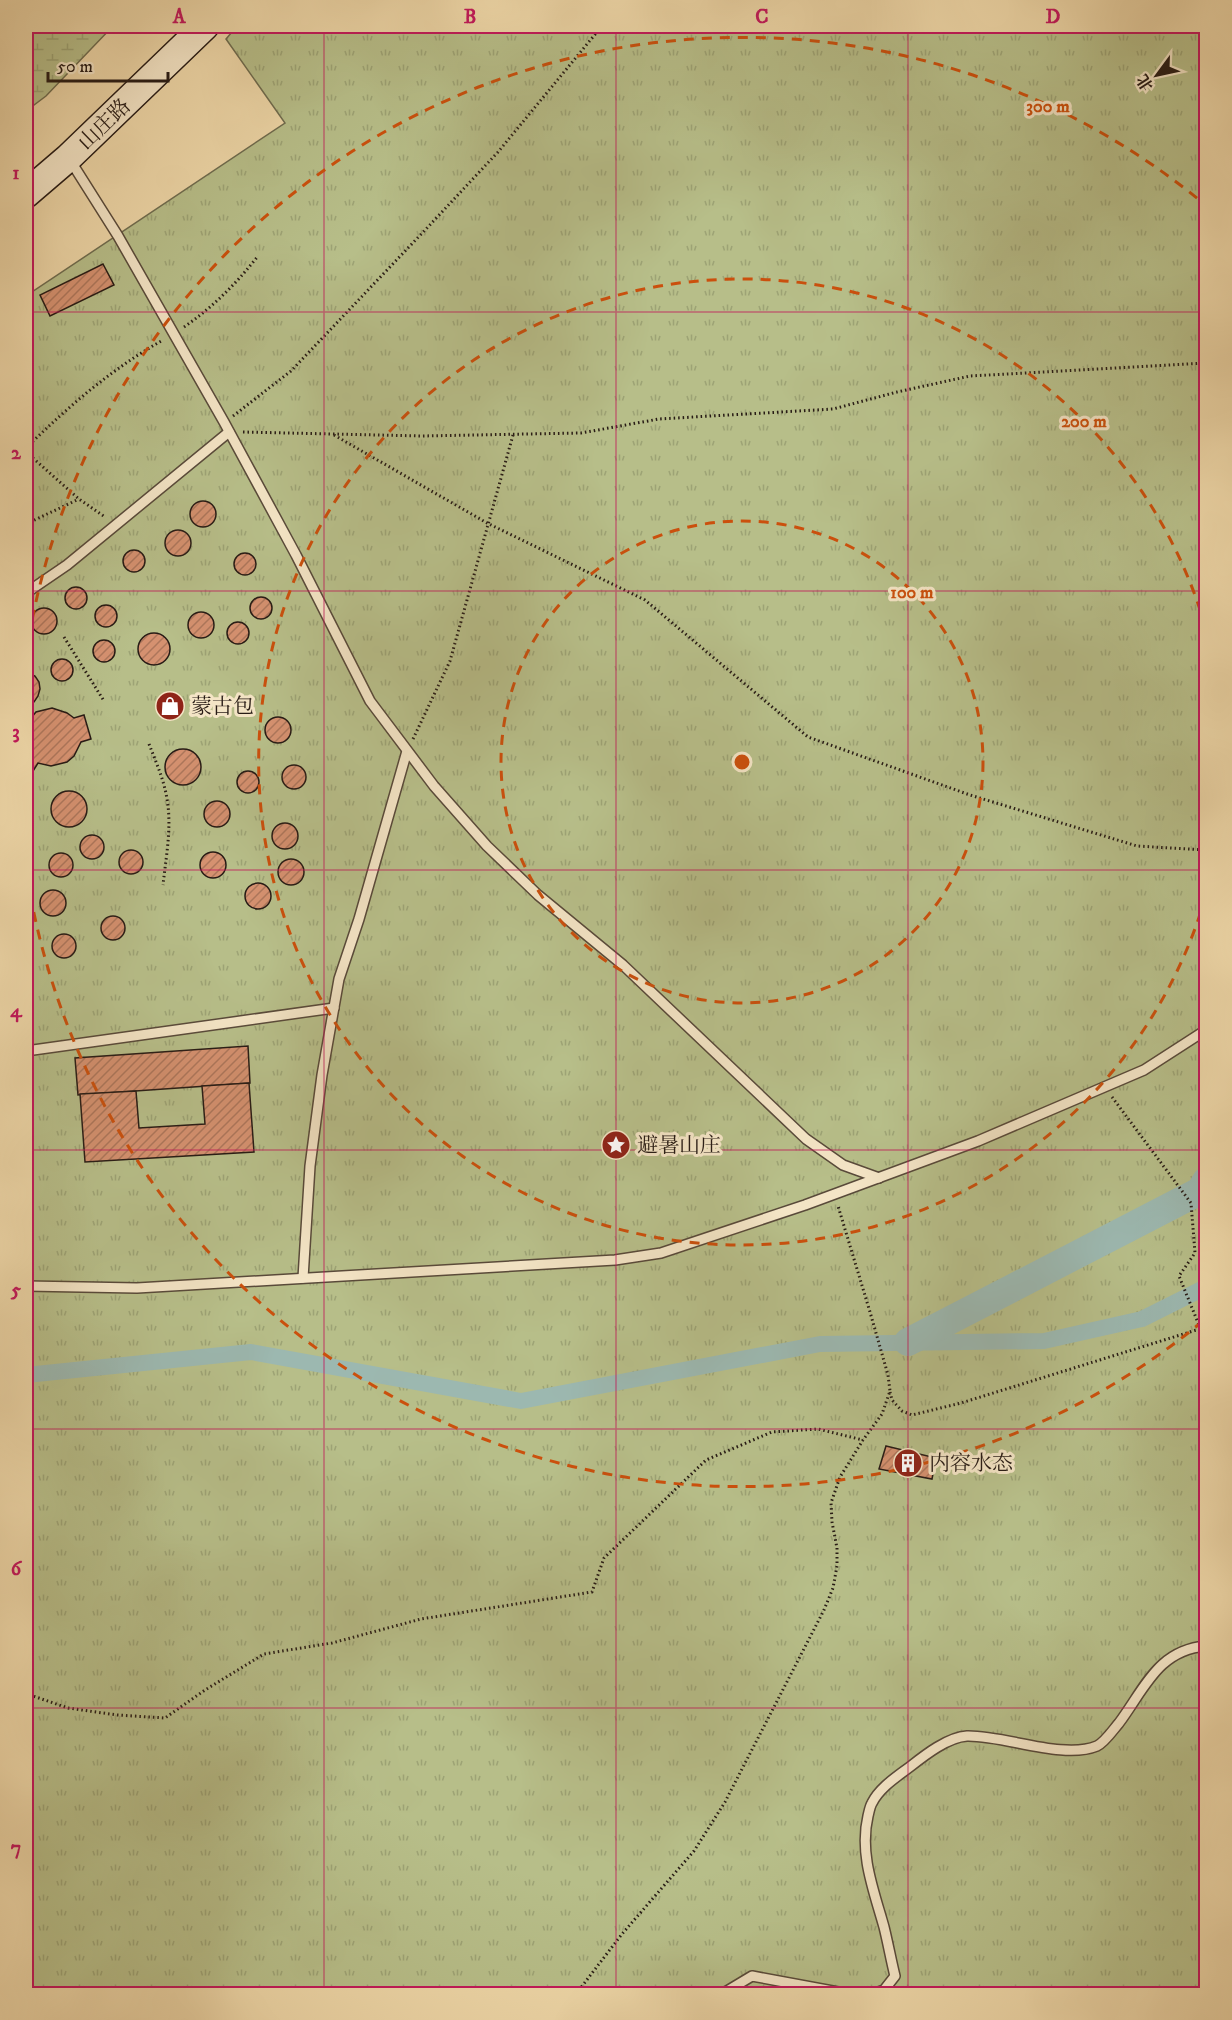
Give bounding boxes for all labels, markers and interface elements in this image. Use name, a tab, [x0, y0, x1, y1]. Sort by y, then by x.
text: A	[172, 5, 187, 30]
text: B	[464, 5, 476, 30]
text: C	[755, 5, 769, 30]
text: D	[1046, 5, 1061, 30]
scale bar	[48, 45, 168, 83]
north arrow	[1127, 45, 1187, 105]
text: 50 m	[57, 56, 93, 78]
text: 北	[1133, 70, 1158, 95]
street label: 山庄路	[73, 93, 136, 156]
text: 300 m	[1026, 96, 1070, 118]
text: 1	[12, 161, 20, 186]
text: 200 m	[1061, 411, 1107, 433]
text: 2	[11, 441, 22, 466]
text: 100 m	[890, 582, 934, 604]
shop icon: 蒙古包	[154, 690, 186, 722]
place label: 蒙古包	[191, 694, 254, 720]
text: 3	[12, 720, 20, 745]
centre of rings	[732, 752, 752, 772]
text: 4	[10, 999, 23, 1024]
place icon: 避暑山庄	[600, 1129, 632, 1161]
place label: 避暑山庄	[637, 1133, 721, 1159]
text: 5	[10, 1278, 21, 1303]
building icon: 内容水态	[892, 1447, 924, 1479]
place label: 内容水态	[929, 1451, 1013, 1477]
text: 6	[11, 1557, 23, 1582]
text: 7	[11, 1836, 21, 1861]

